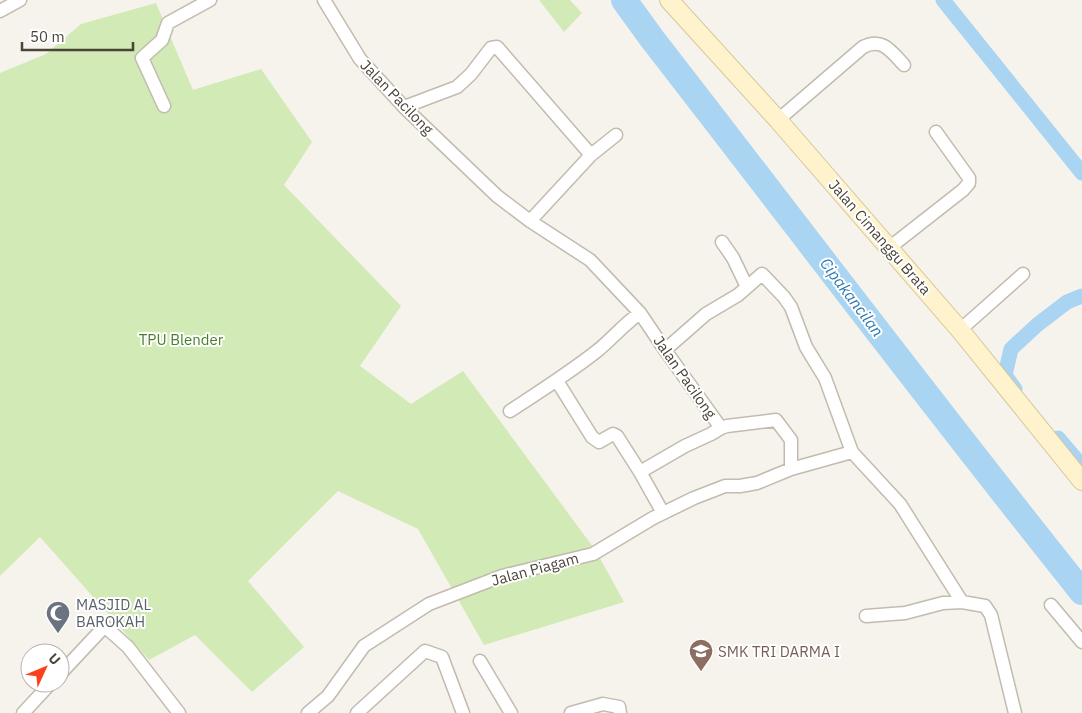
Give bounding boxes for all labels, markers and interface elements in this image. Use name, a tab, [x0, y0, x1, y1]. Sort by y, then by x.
scale bar	[22, 20, 134, 52]
text: 50 m	[30, 27, 65, 46]
street label: Jalan Pacilong	[356, 56, 438, 139]
street label: Jalan Cimanggu Brata	[825, 175, 935, 299]
water label: Cipakancilan	[816, 254, 888, 340]
park label: TPU Blender	[139, 330, 224, 349]
street label: Jalan Pacilong	[649, 332, 721, 422]
street label: Jalan Piagam	[489, 548, 581, 590]
place label: MASJID AL BAROKAH	[76, 595, 151, 631]
mosque icon: MASJID AL BAROKAH	[45, 600, 71, 634]
school or university icon: SMK TRI DARMA I	[688, 638, 714, 672]
place label: SMK TRI DARMA I	[718, 642, 840, 661]
north arrow	[20, 643, 70, 693]
text: U	[45, 649, 64, 669]

